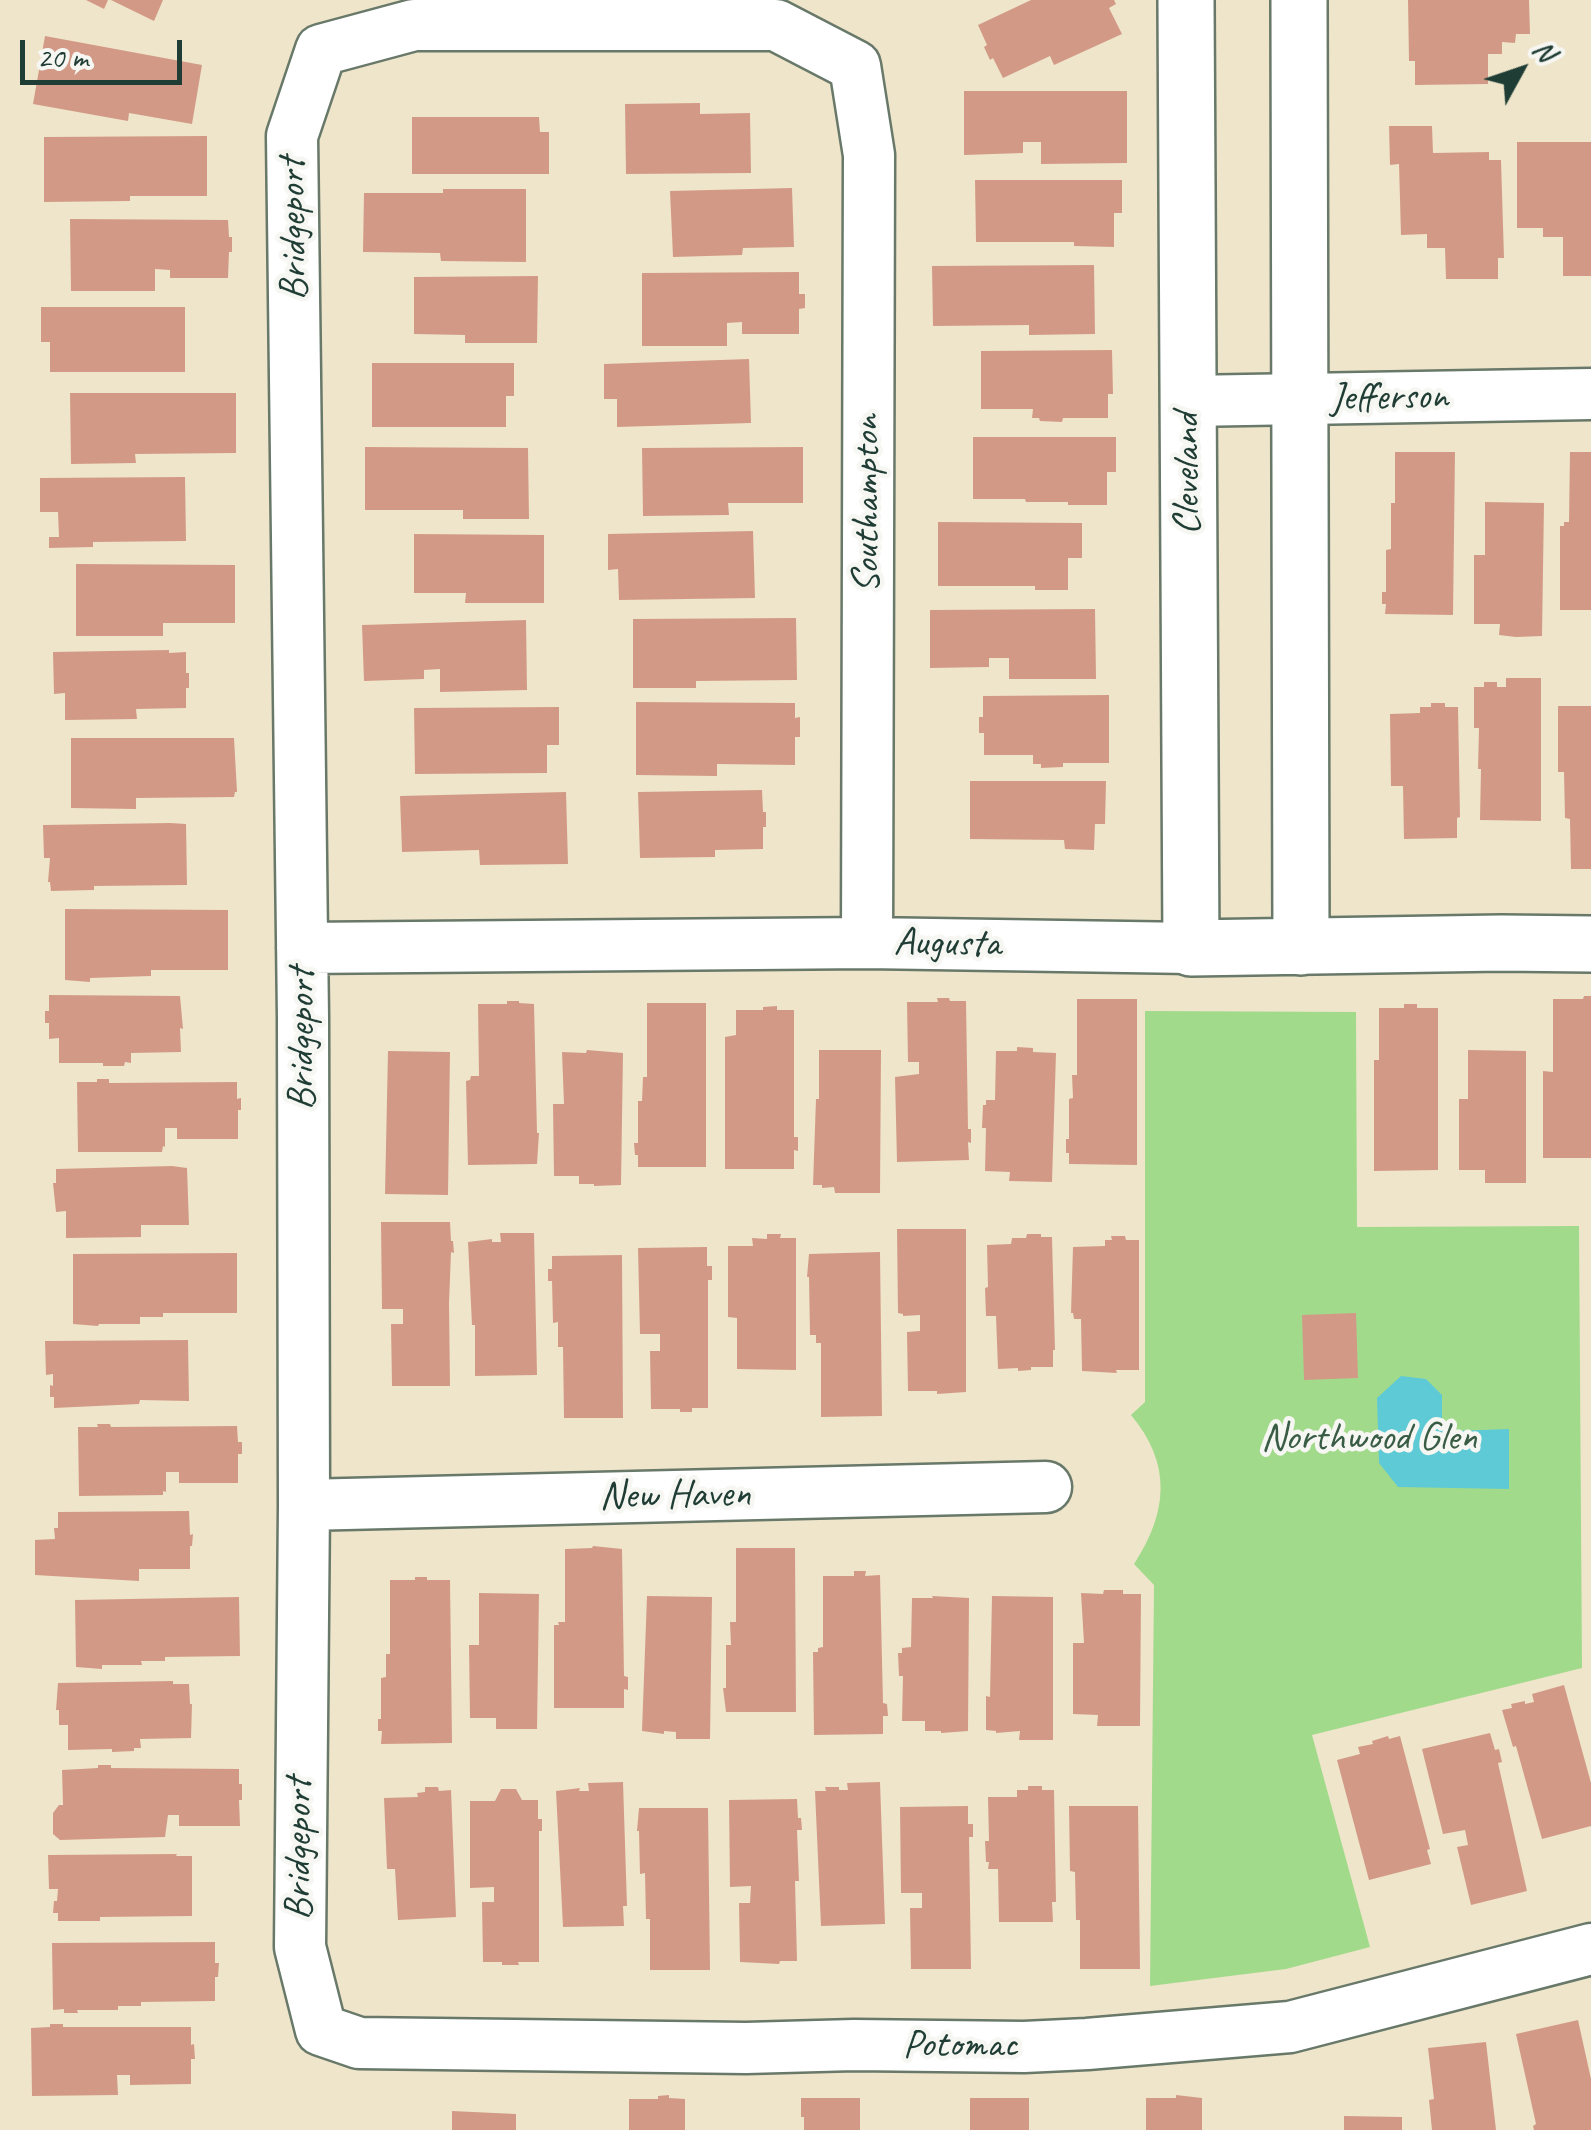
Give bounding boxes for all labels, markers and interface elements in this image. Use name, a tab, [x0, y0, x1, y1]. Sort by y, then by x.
scale bar	[25, 20, 188, 82]
north arrow	[1471, 20, 1571, 120]
text: N	[1525, 33, 1563, 68]
text: 20 m	[37, 38, 88, 76]
street label: Bridgeport	[269, 157, 319, 301]
street label: Jefferson	[1330, 373, 1448, 423]
street label: Cleveland	[1164, 413, 1212, 535]
street label: Southampton	[844, 415, 892, 593]
street label: Augusta	[893, 919, 1001, 969]
street label: Bridgeport	[279, 968, 327, 1110]
park label: Northwood Glen	[1261, 1415, 1477, 1463]
street label: New Haven	[599, 1471, 751, 1521]
street label: Bridgeport	[276, 1778, 324, 1920]
street label: Potomac	[903, 2022, 1017, 2070]

